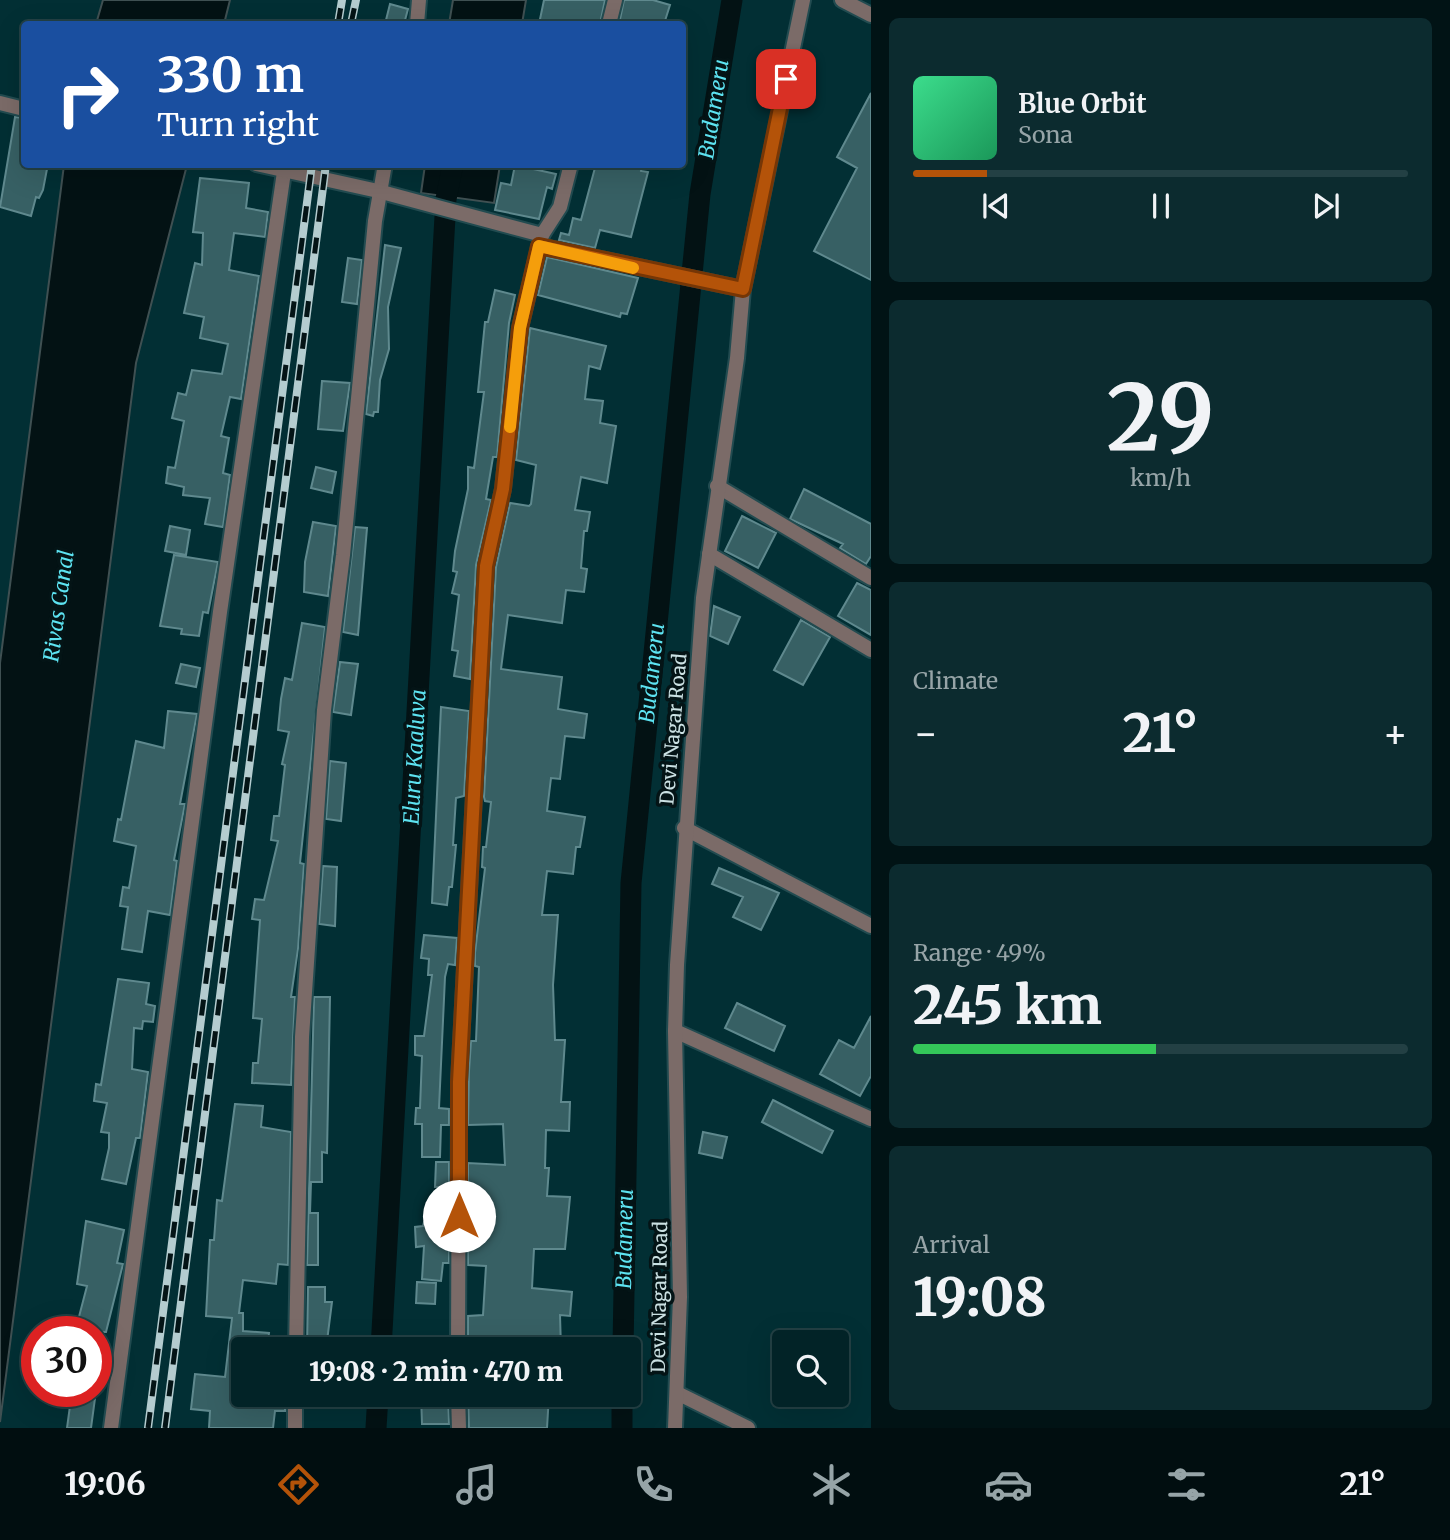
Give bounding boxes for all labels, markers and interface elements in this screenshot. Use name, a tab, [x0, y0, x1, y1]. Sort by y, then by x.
text: 330 m	[157, 44, 304, 105]
icon: right	[42, 49, 133, 140]
pin	[756, 49, 816, 109]
water label: Budameru	[692, 57, 735, 161]
icon: arrive	[767, 60, 805, 98]
text: Blue Orbit	[1018, 87, 1147, 120]
text: Turn right	[157, 105, 319, 145]
text: Sona	[1018, 120, 1073, 149]
icon: previous	[977, 187, 1015, 225]
icon: pause	[1142, 187, 1180, 225]
icon: next	[1307, 187, 1345, 225]
text: 29	[1106, 360, 1215, 475]
text: km/h	[1130, 463, 1191, 492]
water label: Rivas Canal	[37, 548, 80, 664]
water label: Budameru	[633, 622, 670, 724]
street label: Devi Nagar Road	[654, 652, 692, 806]
text: Climate	[913, 666, 998, 695]
water label: Eluru Kaaluva	[397, 689, 432, 825]
text: 21°	[1123, 701, 1198, 766]
text: −	[913, 710, 938, 757]
text: +	[1383, 710, 1408, 757]
text: Range · 49%	[913, 938, 1046, 967]
text: 245 km	[913, 973, 1102, 1038]
position arrow	[422, 1179, 496, 1253]
water label: Budameru	[610, 1189, 639, 1289]
street label: Devi Nagar Road	[646, 1221, 672, 1373]
text: Arrival	[913, 1230, 990, 1259]
text: 19:08	[913, 1265, 1047, 1330]
speed limit sign: 30	[21, 1316, 112, 1407]
map controls	[772, 1330, 849, 1407]
button: search	[772, 1330, 849, 1407]
text: 19:08 · 2 min · 470 m	[309, 1355, 563, 1388]
icon: directions	[274, 1460, 323, 1509]
icon: music	[452, 1460, 501, 1509]
icon: phone	[629, 1460, 678, 1509]
icon: climate	[807, 1460, 856, 1509]
icon: car	[984, 1460, 1033, 1509]
icon: filters	[1162, 1460, 1211, 1509]
text: 19:06	[64, 1464, 146, 1504]
text: 21°	[1339, 1464, 1386, 1504]

